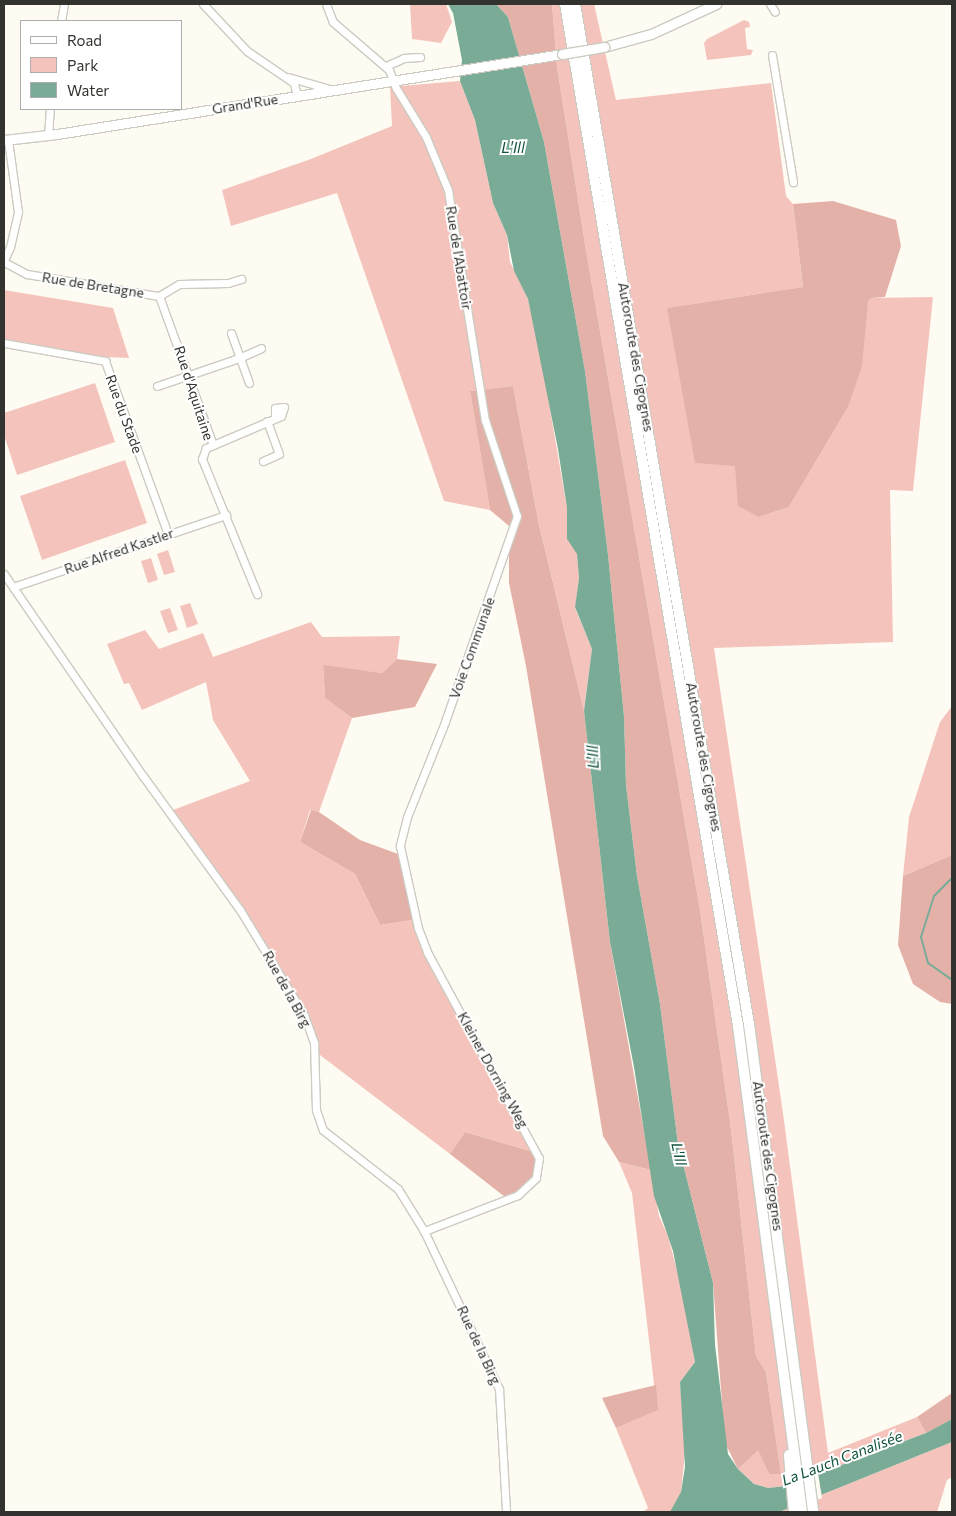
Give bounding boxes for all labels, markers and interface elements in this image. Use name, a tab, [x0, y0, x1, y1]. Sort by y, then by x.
legend	[20, 20, 182, 110]
text: Road	[67, 31, 102, 49]
text: Park	[67, 56, 98, 74]
text: Water	[67, 81, 109, 99]
street label: Grand'Rue	[211, 91, 279, 117]
water label: L'Ill	[501, 139, 525, 157]
street label: Rue de l'Abattoir	[442, 205, 476, 311]
street label: Rue de Bretagne	[41, 269, 145, 301]
street label: Autoroute des Cigognes	[615, 281, 657, 433]
street label: Rue d'Aquitaine	[171, 344, 217, 442]
street label: Rue du Stade	[102, 372, 146, 456]
street label: Rue Alfred Kastler	[62, 524, 176, 578]
street label: Voie Communale	[446, 595, 498, 701]
street label: Autoroute des Cigognes	[683, 681, 725, 833]
water label: L'Ill	[584, 745, 602, 769]
street label: Rue de la Birg	[259, 948, 315, 1030]
street label: Kleiner Dorning Weg	[454, 1009, 532, 1131]
street label: Autoroute des Cigognes	[749, 1080, 787, 1232]
water label: L'Ill	[668, 1141, 690, 1167]
street label: Rue de la Birg	[453, 1303, 505, 1387]
water label: La Lauch Canalisée	[779, 1427, 905, 1489]

